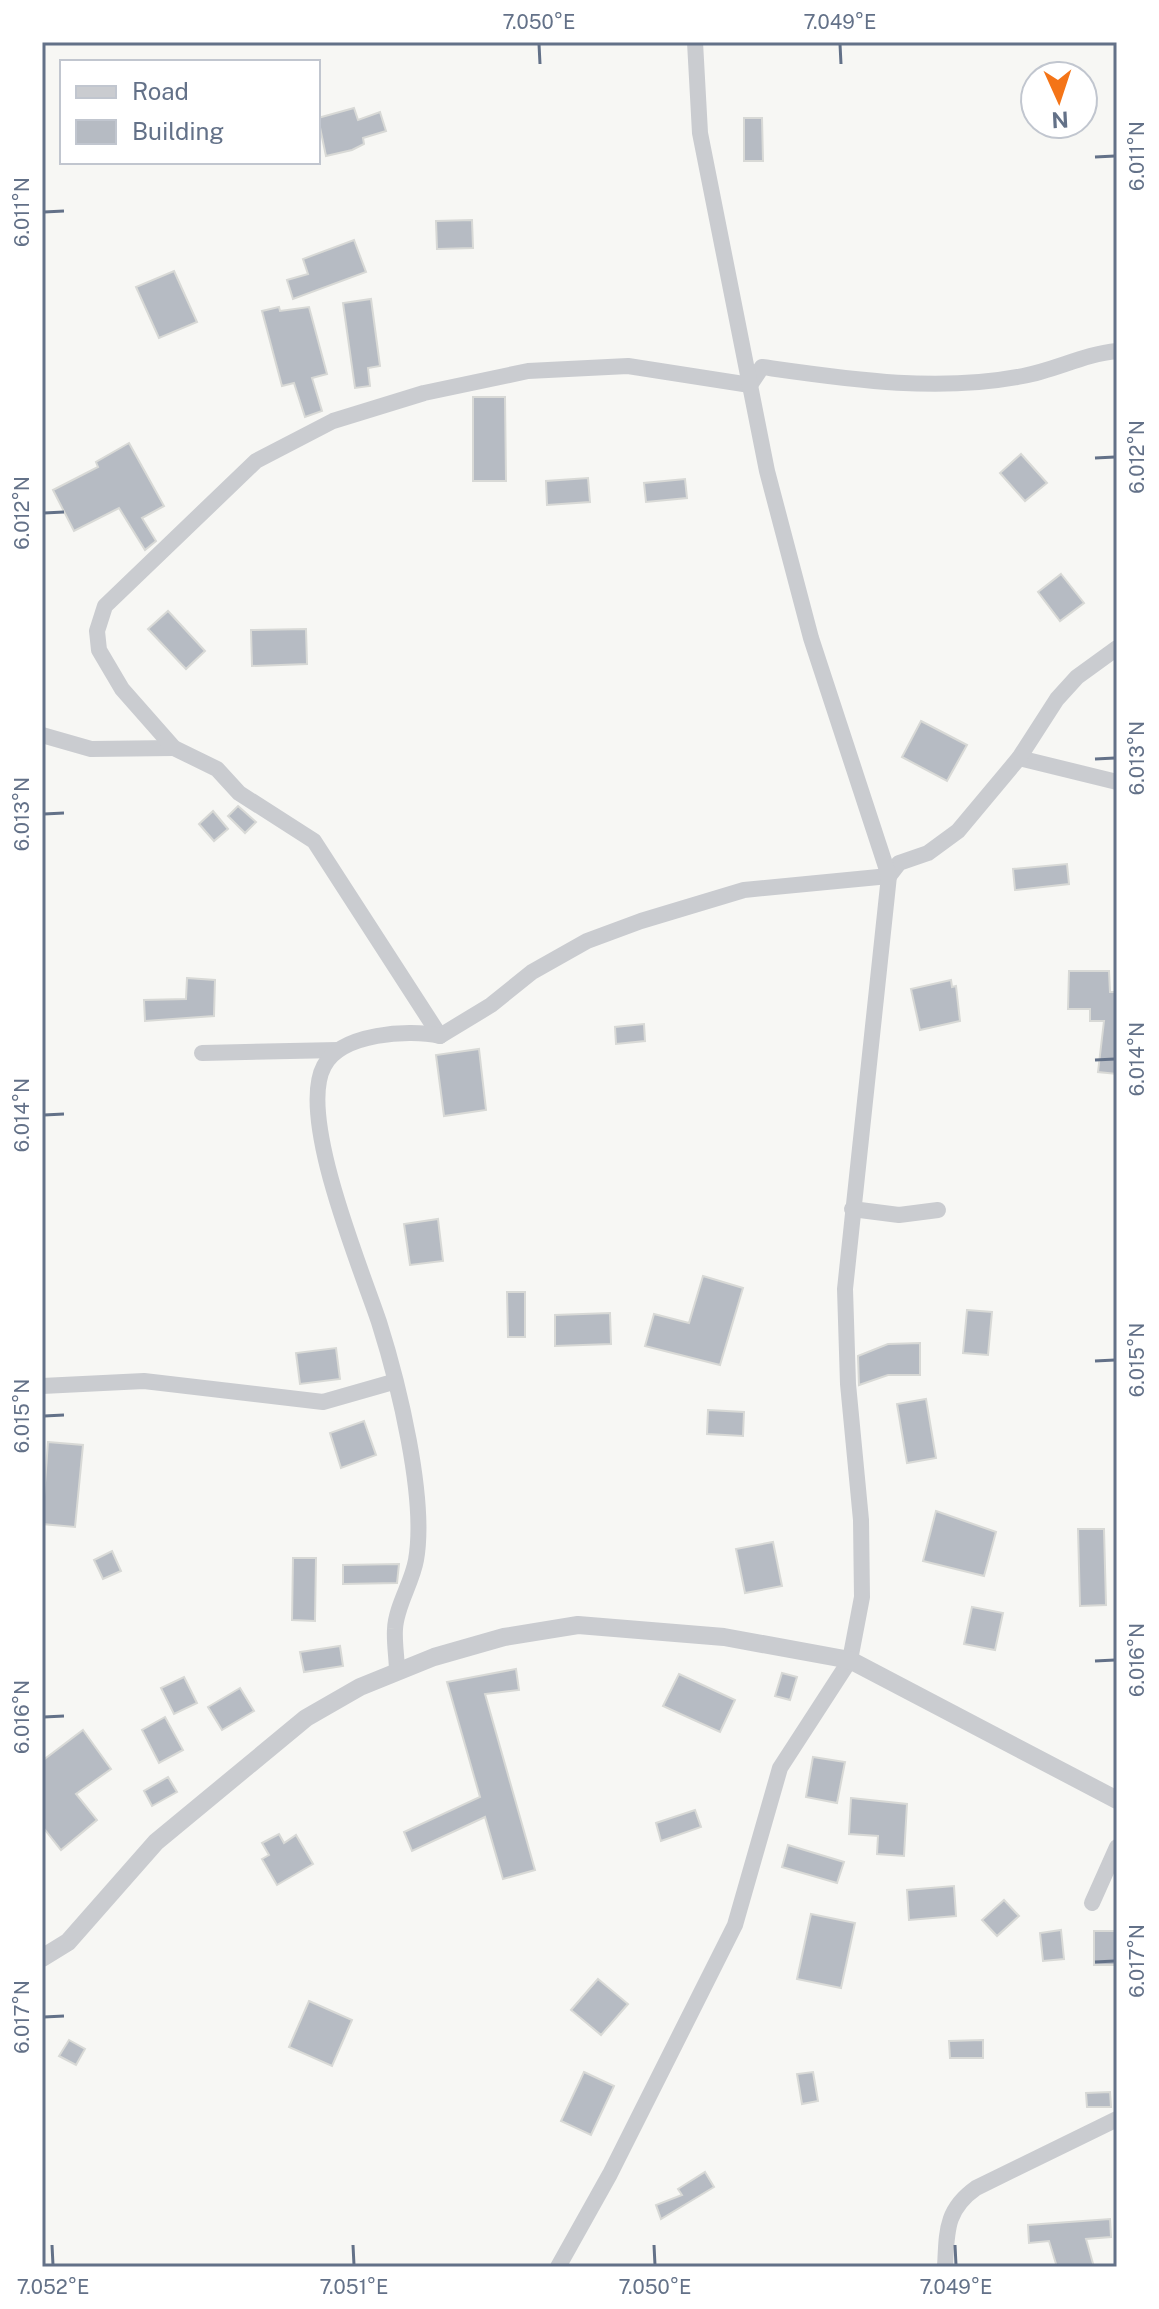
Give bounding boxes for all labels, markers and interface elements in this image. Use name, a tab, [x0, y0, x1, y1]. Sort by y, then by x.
text: 7.050°E	[502, 10, 576, 34]
text: 7.049°E	[803, 10, 877, 34]
legend	[60, 60, 320, 164]
north arrow	[1019, 60, 1099, 140]
text: Road	[132, 77, 189, 105]
text: N	[1051, 107, 1069, 133]
text: Building	[132, 117, 224, 145]
text: 6.011°N	[1125, 121, 1149, 191]
text: 6.011°N	[10, 177, 34, 247]
text: 6.012°N	[1125, 420, 1149, 494]
text: 6.012°N	[10, 476, 34, 550]
text: 6.013°N	[1125, 721, 1149, 795]
text: 6.013°N	[10, 777, 34, 851]
text: 6.014°N	[1125, 1022, 1149, 1096]
text: 6.014°N	[10, 1078, 34, 1152]
text: 6.015°N	[1125, 1323, 1149, 1397]
text: 6.015°N	[10, 1379, 34, 1453]
text: 6.016°N	[1125, 1623, 1149, 1697]
text: 6.016°N	[10, 1680, 34, 1754]
text: 6.017°N	[1125, 1924, 1149, 1998]
text: 6.017°N	[10, 1980, 34, 2054]
text: 7.052°E	[17, 2275, 89, 2299]
text: 7.051°E	[320, 2275, 388, 2299]
text: 7.050°E	[618, 2275, 692, 2299]
text: 7.049°E	[919, 2275, 993, 2299]

